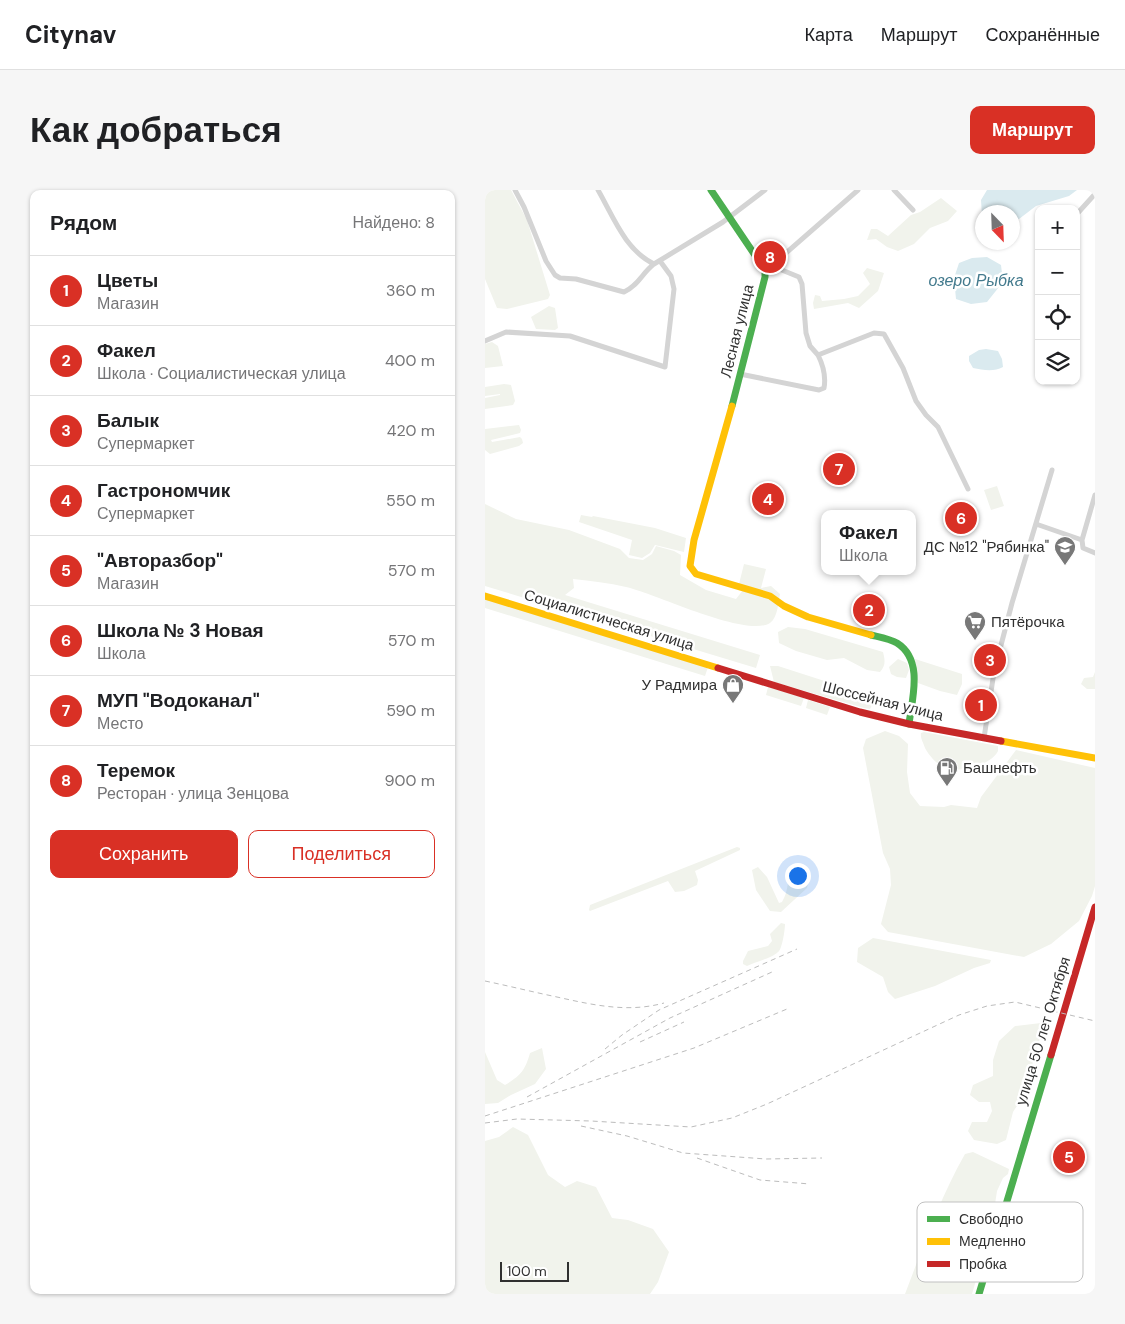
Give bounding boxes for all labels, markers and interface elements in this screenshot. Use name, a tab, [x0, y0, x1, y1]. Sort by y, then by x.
text: Citynav	[25, 19, 116, 50]
text: Карта	[805, 23, 853, 47]
text: Маршрут	[881, 23, 957, 47]
text: Сохранённые	[985, 23, 1100, 47]
button: Маршрут	[970, 106, 1095, 154]
text: Как добраться	[30, 107, 282, 153]
north arrow	[975, 205, 1020, 250]
map controls	[1035, 205, 1080, 385]
button: +	[1035, 205, 1080, 250]
text: Рядом	[50, 209, 117, 237]
text: Найдено: 8	[352, 212, 435, 233]
pin: 8	[754, 238, 786, 276]
button: −	[1035, 250, 1080, 295]
text: Цветы	[97, 268, 158, 293]
water label: озеро Рыбка	[928, 270, 1024, 291]
text: 1	[63, 280, 69, 301]
text: 360 m	[386, 280, 435, 301]
street label: Лесная улица	[716, 282, 758, 380]
text: Магазин	[97, 293, 159, 314]
button: locate	[1035, 295, 1080, 340]
text: Факел	[97, 338, 156, 363]
button: layers	[1035, 340, 1080, 385]
text: 2	[61, 350, 71, 371]
text: 400 m	[385, 350, 435, 371]
text: Школа · Социалистическая улица	[97, 363, 346, 384]
text: Балык	[97, 408, 159, 433]
text: 3	[61, 420, 71, 441]
text: 420 m	[387, 420, 435, 441]
text: Супермаркет	[97, 433, 195, 454]
pin: 7	[823, 450, 855, 488]
text: Гастрономчик	[97, 478, 230, 503]
pin: 4	[752, 480, 784, 518]
text: 4	[61, 490, 71, 511]
text: 550 m	[386, 490, 435, 511]
pin: 6	[945, 499, 977, 537]
text: Супермаркет	[97, 503, 195, 524]
popup	[821, 510, 916, 575]
text: Факел	[839, 520, 898, 545]
school or university icon: ДС №12 "Рябинка"	[1053, 535, 1077, 566]
place label: ДС №12 "Рябинка"	[924, 537, 1049, 557]
text: Школа	[839, 545, 888, 566]
text: "Авторазбор"	[97, 548, 223, 573]
text: 5	[61, 560, 71, 581]
text: 570 m	[388, 560, 435, 581]
text: Магазин	[97, 573, 159, 594]
street label: Социалистическая улица	[522, 585, 697, 656]
pin: 2	[853, 591, 885, 629]
supermarket icon: Пятёрочка	[963, 610, 987, 641]
place label: Пятёрочка	[991, 612, 1065, 632]
text: Школа № 3 Новая	[97, 618, 264, 643]
text: 6	[61, 630, 71, 651]
text: 570 m	[388, 630, 435, 651]
pin: 3	[974, 641, 1006, 679]
text: Школа	[97, 643, 146, 664]
shop icon: У Радмира	[721, 673, 745, 704]
place label: У Радмира	[642, 675, 718, 695]
street label: Шоссейная улица	[821, 676, 946, 726]
pin: 1	[965, 686, 997, 724]
text: МУП "Водоканал"	[97, 688, 260, 713]
text: 7	[62, 700, 70, 721]
text: 590 m	[386, 700, 435, 721]
text: Место	[97, 713, 143, 734]
fuel station icon: Башнефть	[935, 756, 959, 787]
text: Теремок	[97, 758, 175, 783]
place label: Башнефть	[963, 758, 1037, 778]
text: 8	[61, 770, 71, 791]
text: 900 m	[385, 770, 435, 791]
text: Ресторан · улица Зенцова	[97, 783, 289, 804]
button: Сохранить	[50, 830, 238, 878]
button: Поделиться	[248, 830, 435, 878]
your location	[785, 863, 811, 889]
street label: улица 50 лет Октября	[1011, 954, 1075, 1108]
pin: 5	[1053, 1138, 1085, 1176]
legend	[917, 1202, 1083, 1282]
text: Свободно	[959, 1210, 1024, 1228]
text: Медленно	[959, 1232, 1026, 1250]
text: Пробка	[959, 1255, 1007, 1273]
scale bar	[500, 1259, 569, 1282]
text: 100 m	[507, 1262, 547, 1280]

